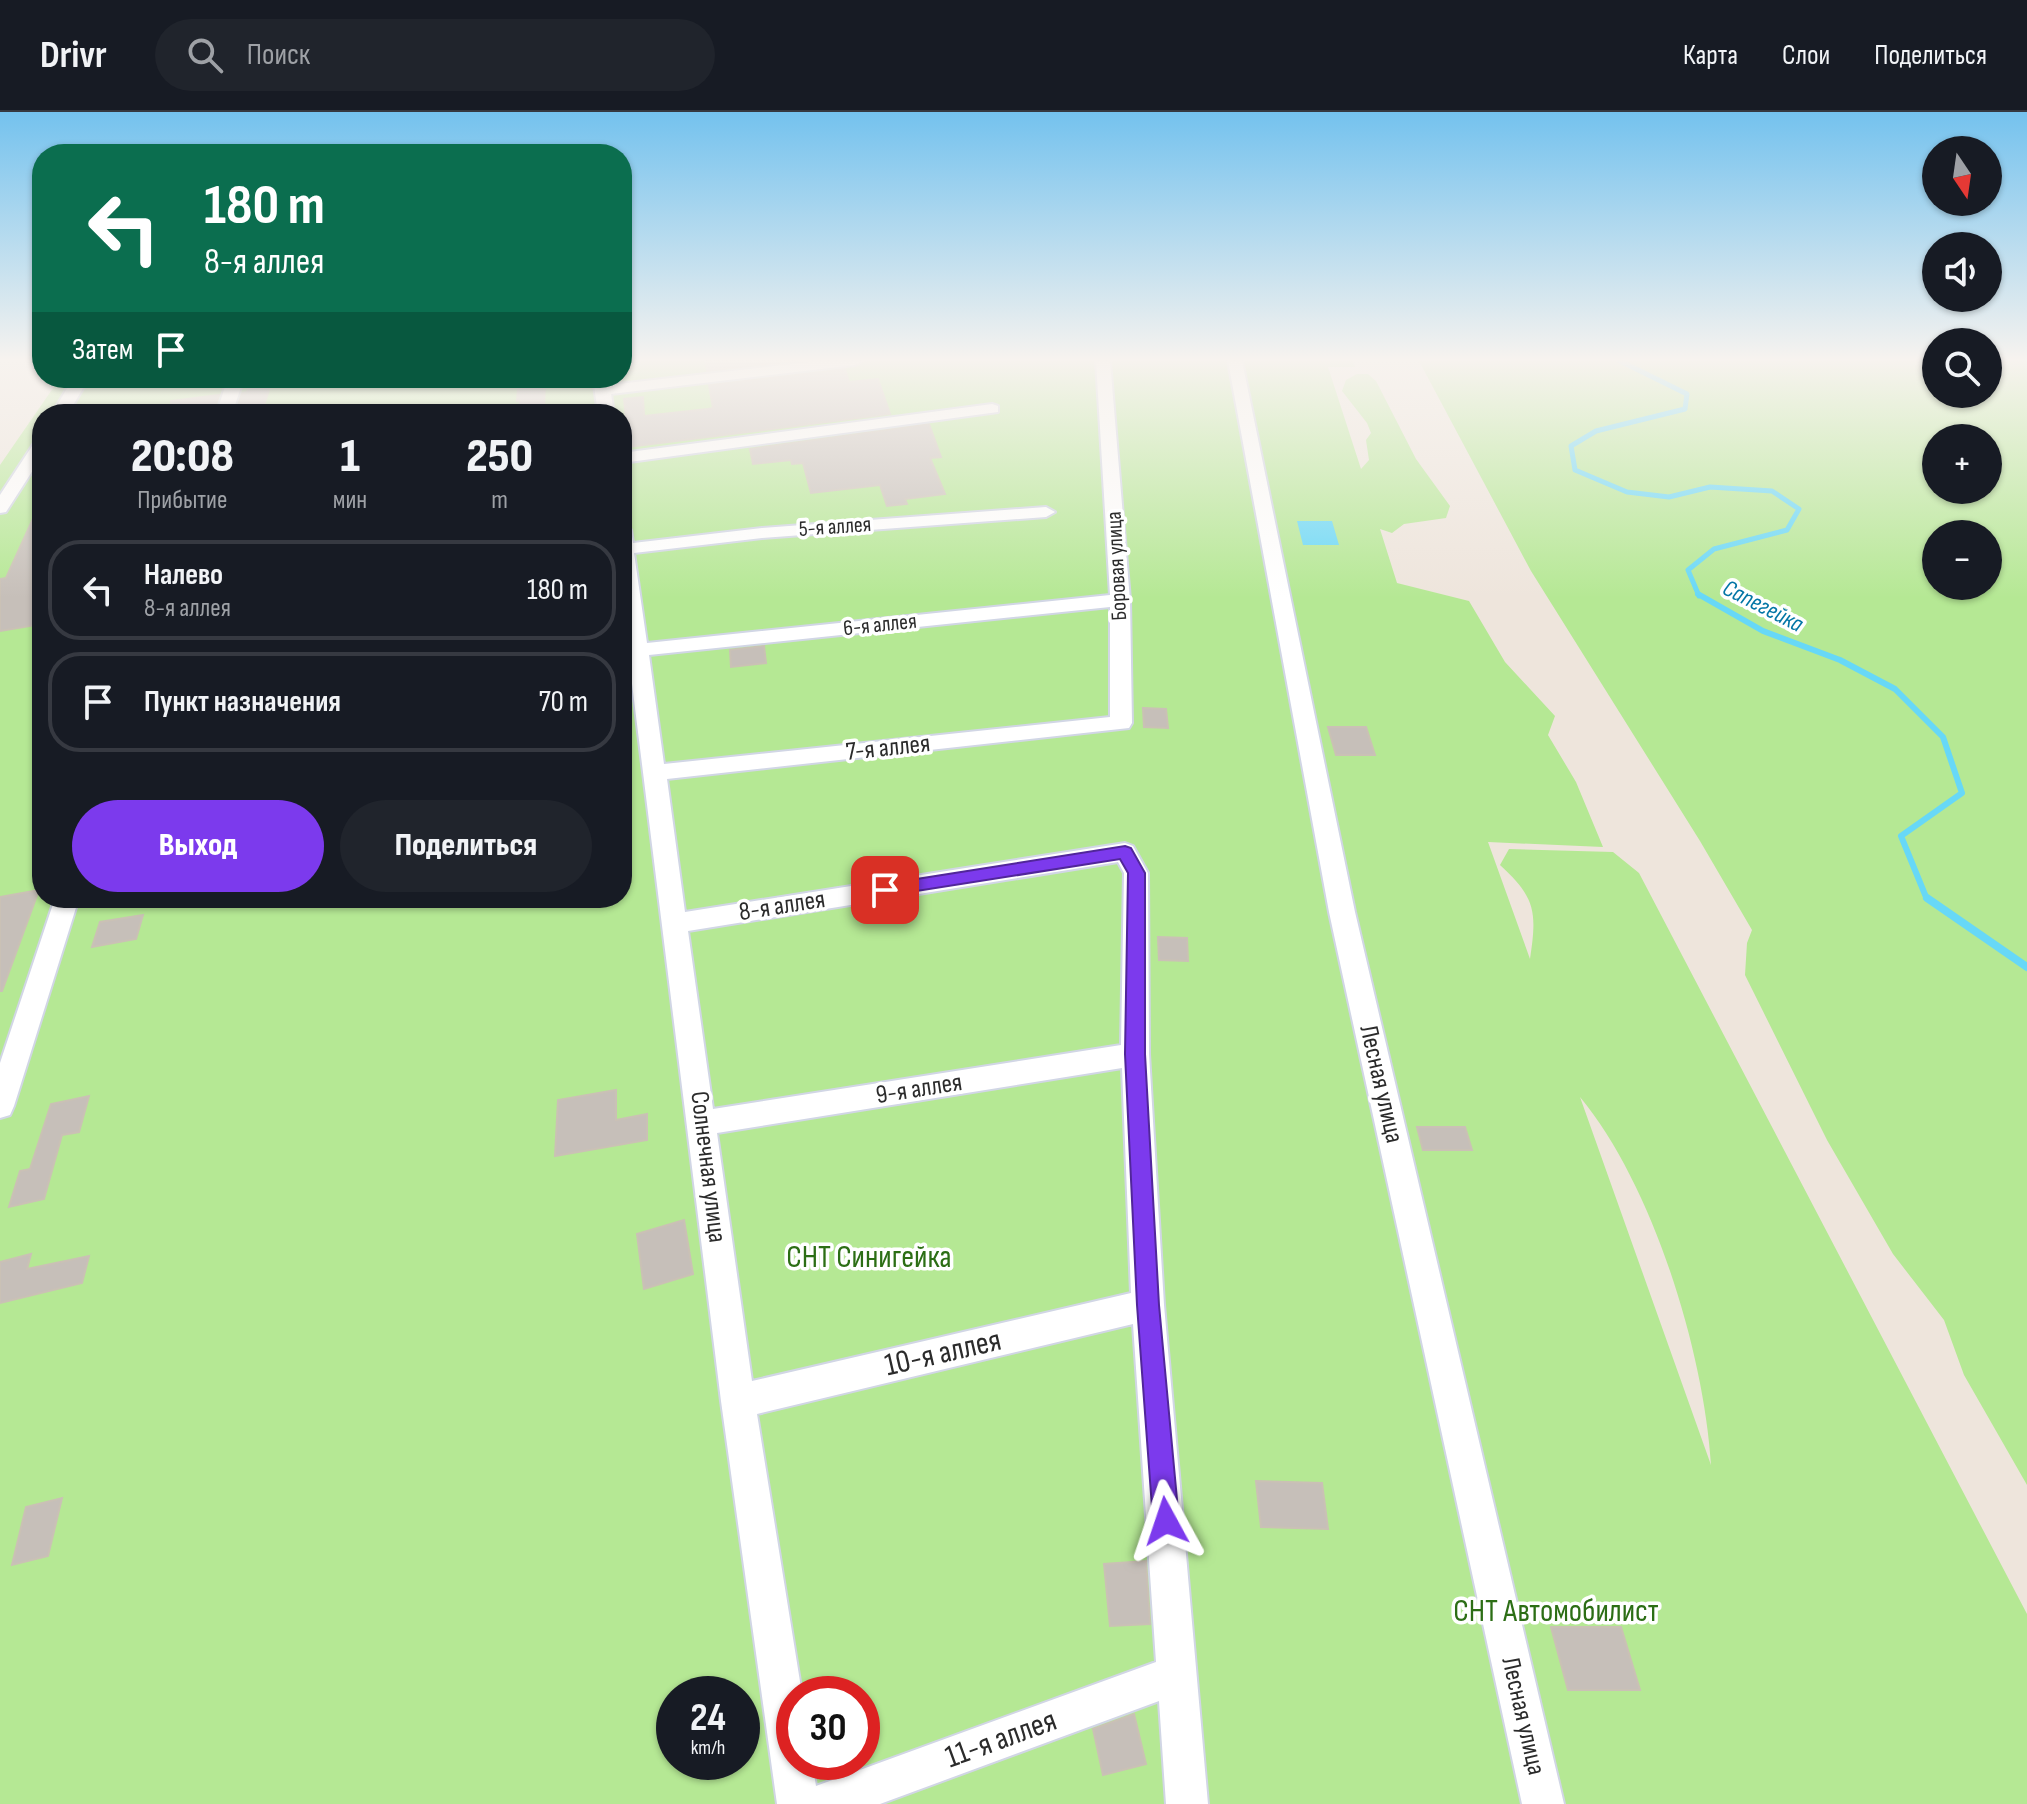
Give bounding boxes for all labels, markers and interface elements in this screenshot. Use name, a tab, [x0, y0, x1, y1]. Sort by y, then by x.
search box	[155, 19, 715, 91]
text: Drivr	[40, 33, 107, 78]
icon: search	[183, 33, 227, 77]
text: Поиск	[247, 37, 310, 73]
text: Карта	[1683, 39, 1738, 72]
text: Слои	[1782, 39, 1830, 72]
text: Поделиться	[1874, 39, 1987, 72]
north arrow	[1922, 136, 2002, 216]
map controls	[1922, 136, 2002, 600]
text: 180 m	[204, 173, 325, 240]
icon: left	[72, 176, 176, 280]
button: sound	[1922, 232, 2002, 312]
text: 8-я аллея	[204, 241, 324, 284]
icon: arrive	[149, 328, 193, 372]
button: search	[1922, 328, 2002, 408]
text: Затем	[72, 332, 133, 368]
button: +	[1922, 424, 2002, 504]
text: 20:08	[131, 428, 234, 485]
text: 1	[340, 428, 360, 485]
text: 250	[466, 428, 533, 485]
text: Прибытие	[137, 485, 227, 516]
text: мин	[333, 485, 367, 516]
text: m	[491, 485, 508, 516]
street label: 5-я аллея	[798, 511, 872, 543]
street label: Боровая улица	[1101, 511, 1133, 621]
button: −	[1922, 520, 2002, 600]
text: Налево	[144, 557, 223, 593]
icon: left	[76, 568, 120, 612]
text: 180 m	[527, 572, 588, 608]
water label: Сапегейка	[1718, 573, 1808, 639]
text: 8-я аллея	[144, 593, 231, 624]
street label: 6-я аллея	[842, 608, 918, 642]
icon: arrive	[76, 680, 120, 724]
text: Пункт назначения	[144, 684, 341, 720]
text: 70 m	[539, 684, 588, 720]
street label: 7-я аллея	[844, 728, 932, 768]
button: Выход	[72, 800, 324, 892]
button: Поделиться	[340, 800, 592, 892]
pin	[851, 856, 919, 924]
icon: arrive	[863, 868, 907, 912]
street label: 8-я аллея	[737, 884, 827, 928]
street label: Лесная улица	[1352, 1022, 1410, 1146]
street label: 9-я аллея	[874, 1067, 964, 1111]
street label: Солнечная улица	[683, 1090, 733, 1244]
park label: СНТ Синигейка	[786, 1238, 952, 1277]
street label: 10-я аллея	[881, 1321, 1005, 1385]
position arrow	[1124, 1479, 1208, 1563]
park label: СНТ Автомобилист	[1453, 1592, 1659, 1631]
street label: Лесная улица	[1494, 1654, 1552, 1778]
speed limit sign: 30	[776, 1676, 880, 1780]
text: 24	[690, 1694, 726, 1742]
street label: 11-я аллея	[940, 1701, 1062, 1777]
text: km/h	[691, 1736, 725, 1760]

